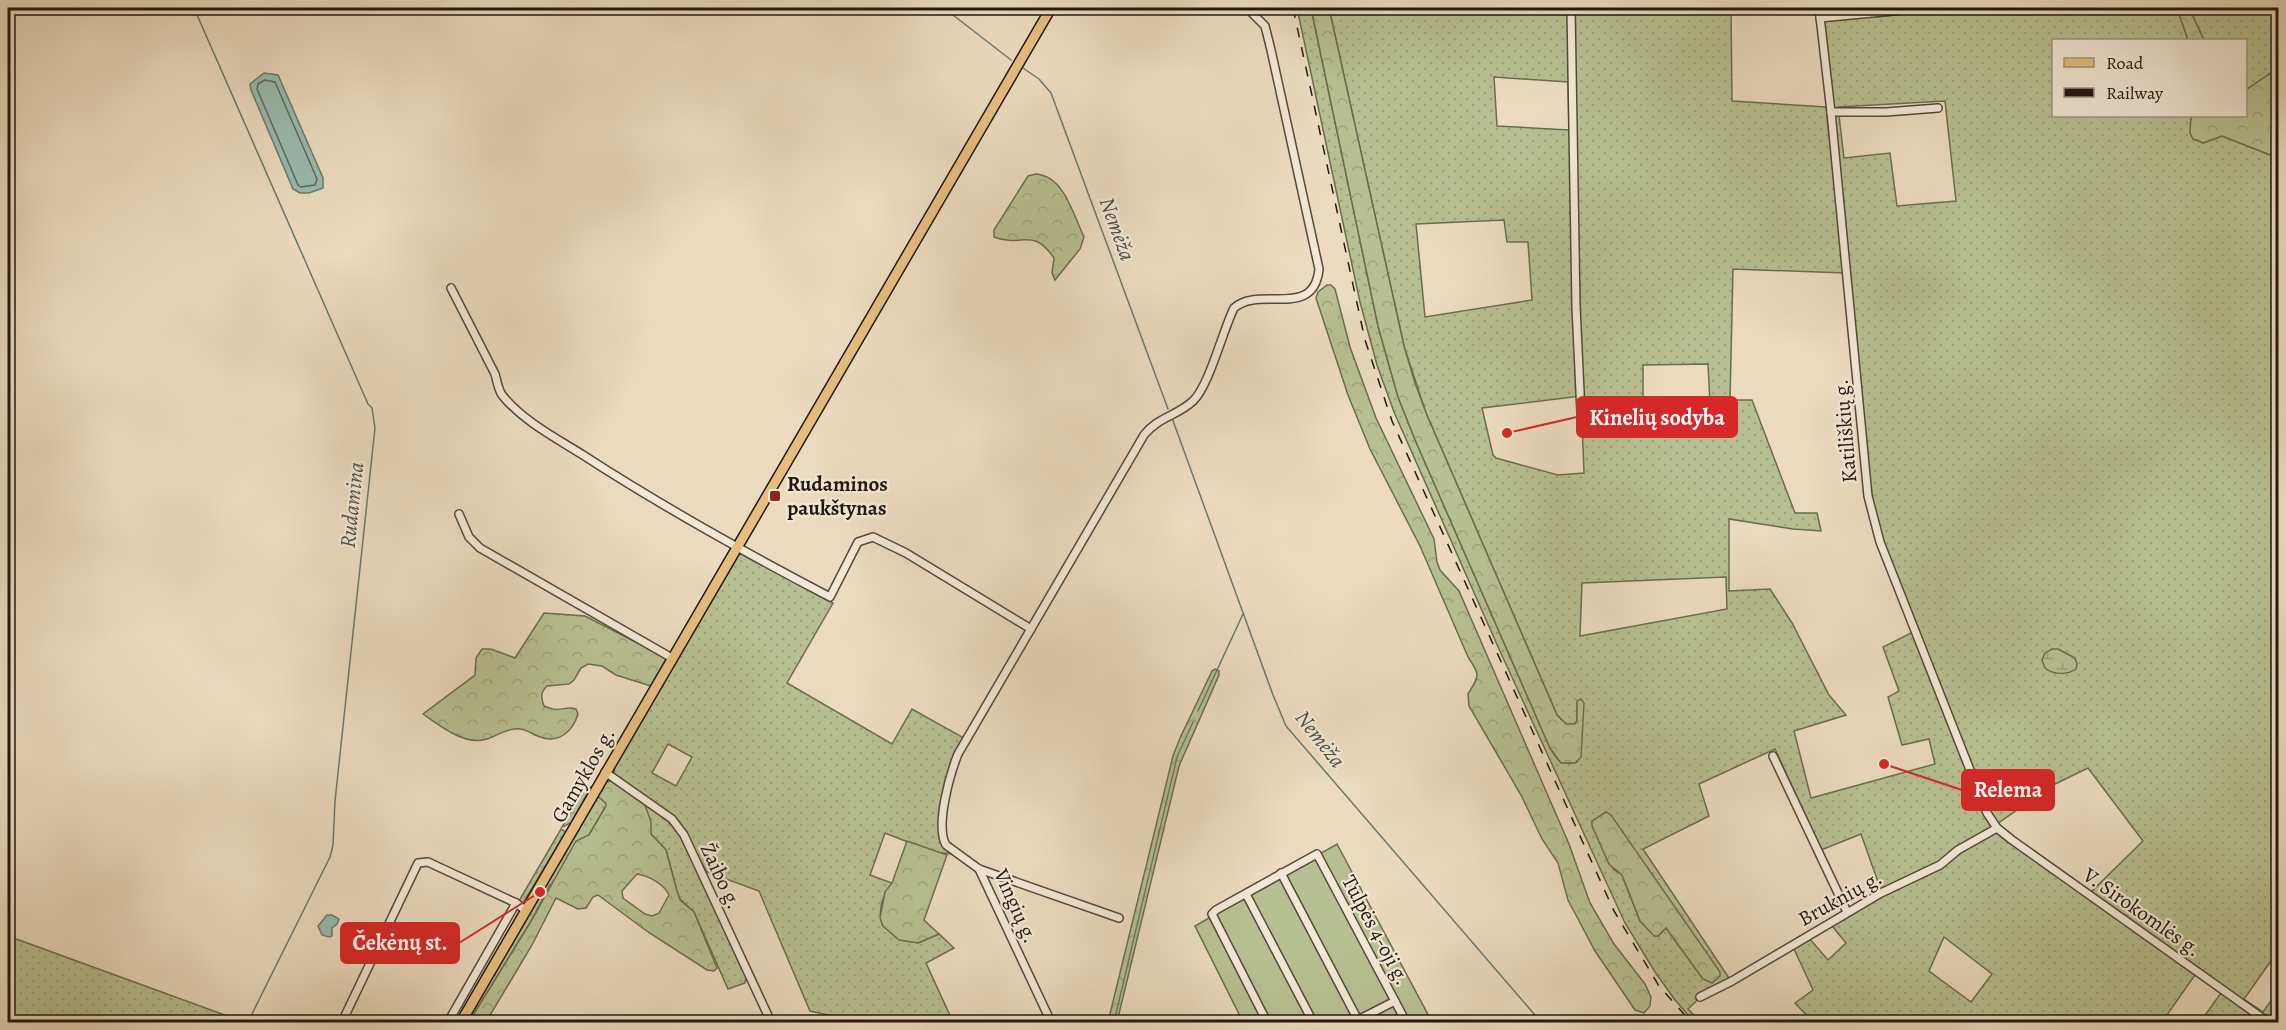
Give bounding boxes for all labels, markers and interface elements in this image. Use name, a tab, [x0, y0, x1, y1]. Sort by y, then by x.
legend	[2052, 39, 2247, 117]
text: Road	[2106, 51, 2144, 75]
text: Railway	[2106, 81, 2164, 105]
water label: Nemėža	[1092, 193, 1142, 265]
street label: Katiliškių g.	[1827, 378, 1863, 484]
callout: Kinelių sodyba	[1577, 397, 1737, 437]
text: Kinelių sodyba	[1589, 403, 1725, 433]
water label: Rudamina	[333, 460, 371, 550]
place label: Rudaminos paukštynas	[787, 470, 888, 522]
marker: Rudaminos paukštynas	[768, 489, 782, 503]
water label: Nemėža	[1288, 704, 1352, 774]
street label: Gamyklos g.	[544, 722, 622, 828]
callout: Relema	[1962, 770, 2054, 810]
text: Relema	[1974, 775, 2043, 805]
street label: Žaibo g.	[694, 838, 748, 914]
street label: V. Sirokomlės g.	[2077, 860, 2207, 963]
street label: Bruknių g.	[1793, 863, 1887, 933]
street label: Vingių g.	[987, 864, 1045, 947]
street label: Tulpės 4-oji g.	[1335, 870, 1417, 990]
callout: Čekėnų st.	[341, 923, 459, 963]
text: Čekėnų st.	[353, 928, 447, 958]

